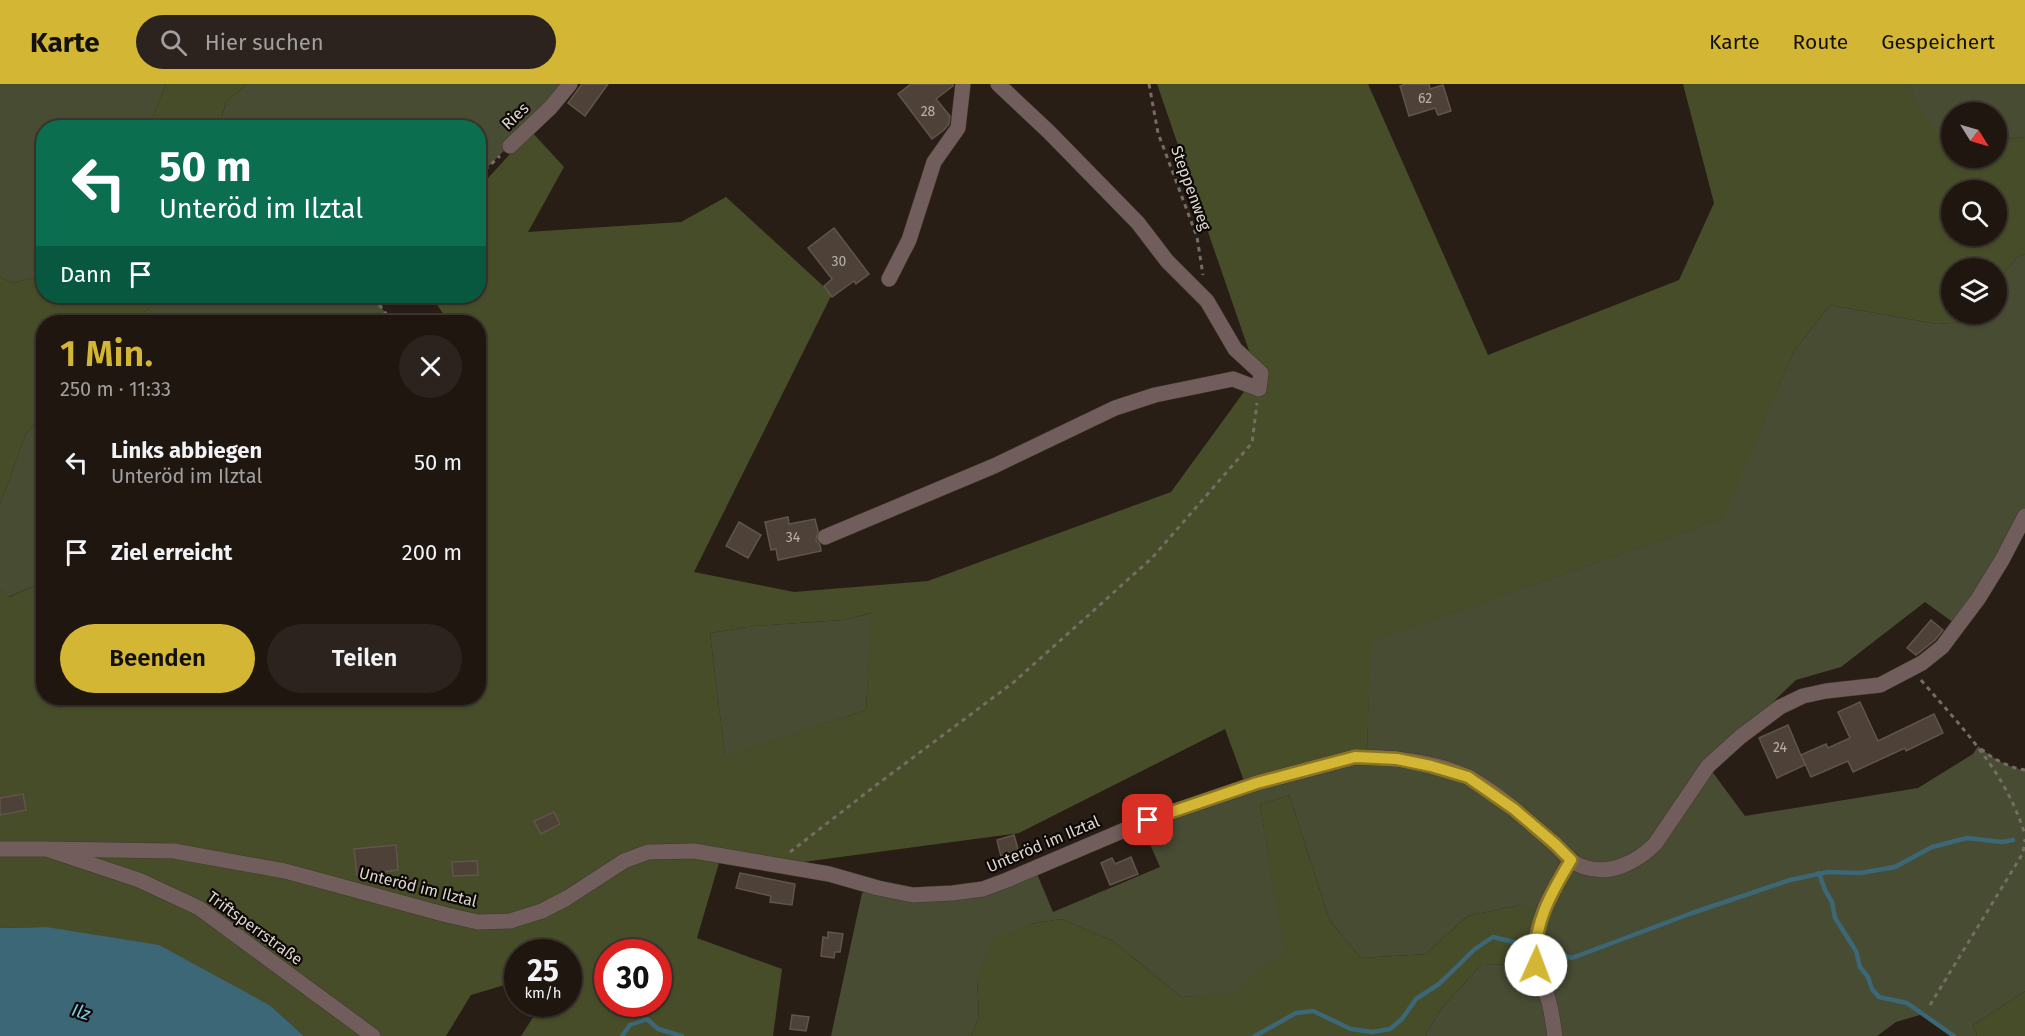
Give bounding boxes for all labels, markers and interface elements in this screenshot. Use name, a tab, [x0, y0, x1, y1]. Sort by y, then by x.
search box	[136, 15, 556, 69]
text: Karte	[30, 26, 100, 59]
icon: search	[157, 26, 190, 59]
text: Hier suchen	[205, 29, 324, 56]
text: Karte	[1709, 29, 1760, 55]
text: Route	[1793, 29, 1848, 55]
text: Gespeichert	[1881, 29, 1995, 55]
house number: 62	[1418, 90, 1432, 107]
street label: Ries	[497, 99, 533, 133]
north arrow	[1941, 102, 2007, 168]
map controls	[1941, 102, 2007, 324]
house number: 28	[921, 103, 936, 120]
text: 50 m	[159, 142, 252, 192]
street label: Steppenweg	[1167, 143, 1215, 234]
icon: left	[60, 144, 138, 222]
button: search	[1941, 180, 2007, 246]
text: Unteröd im Ilztal	[159, 193, 363, 225]
house number: 30	[832, 253, 847, 270]
icon: arrive	[124, 258, 157, 291]
button: layers	[1941, 258, 2007, 324]
text: Dann	[60, 261, 112, 288]
text: 1 Min.	[60, 332, 153, 376]
button: close	[399, 335, 462, 398]
text: 250 m · 11:33	[60, 377, 171, 401]
text: Links abbiegen	[111, 437, 262, 464]
icon: left	[60, 446, 93, 479]
text: 50 m	[414, 449, 462, 476]
text: Unteröd im Ilztal	[111, 464, 262, 488]
house number: 34	[786, 529, 801, 546]
icon: arrive	[60, 536, 93, 569]
text: Ziel erreicht	[111, 539, 232, 566]
text: 200 m	[402, 539, 462, 566]
button: Beenden	[60, 624, 255, 693]
button: Teilen	[267, 624, 462, 693]
house number: 24	[1773, 739, 1788, 756]
pin	[1122, 794, 1173, 845]
icon: arrive	[1131, 803, 1164, 836]
street label: Unteröd im Ilztal	[984, 811, 1103, 876]
street label: Unteröd im Ilztal	[357, 863, 479, 911]
street label: Triftsperrstraße	[204, 887, 306, 969]
position arrow	[1504, 933, 1568, 997]
speed limit sign: 30	[594, 939, 672, 1017]
text: 25	[527, 953, 559, 989]
text: km/h	[524, 984, 562, 1002]
water label: Ilz	[69, 999, 93, 1025]

